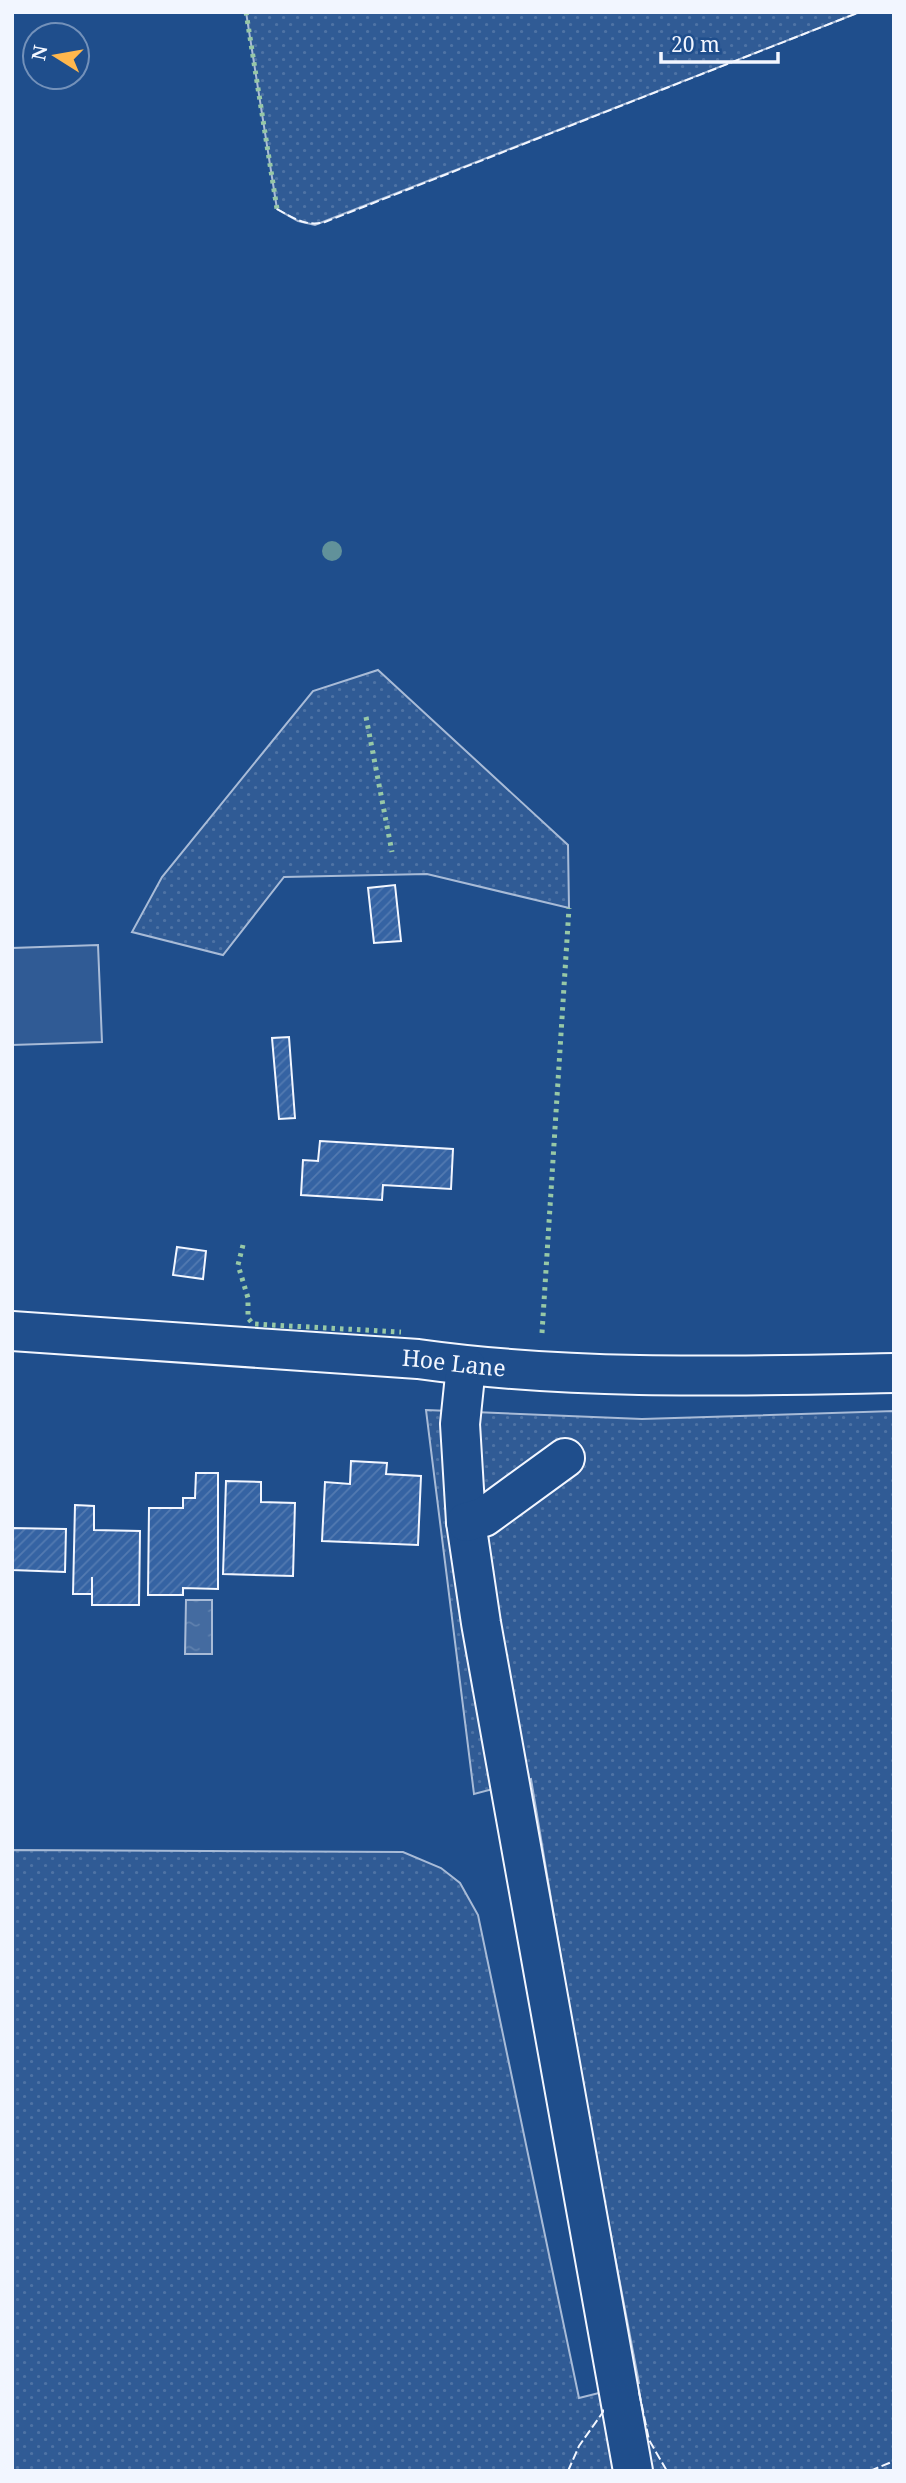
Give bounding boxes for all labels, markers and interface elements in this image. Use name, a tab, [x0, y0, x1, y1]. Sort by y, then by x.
north arrow	[21, 21, 91, 91]
scale bar	[661, 21, 778, 65]
text: 20 m	[671, 30, 720, 58]
text: N	[25, 43, 54, 63]
street label: Hoe Lane	[401, 1341, 507, 1384]

